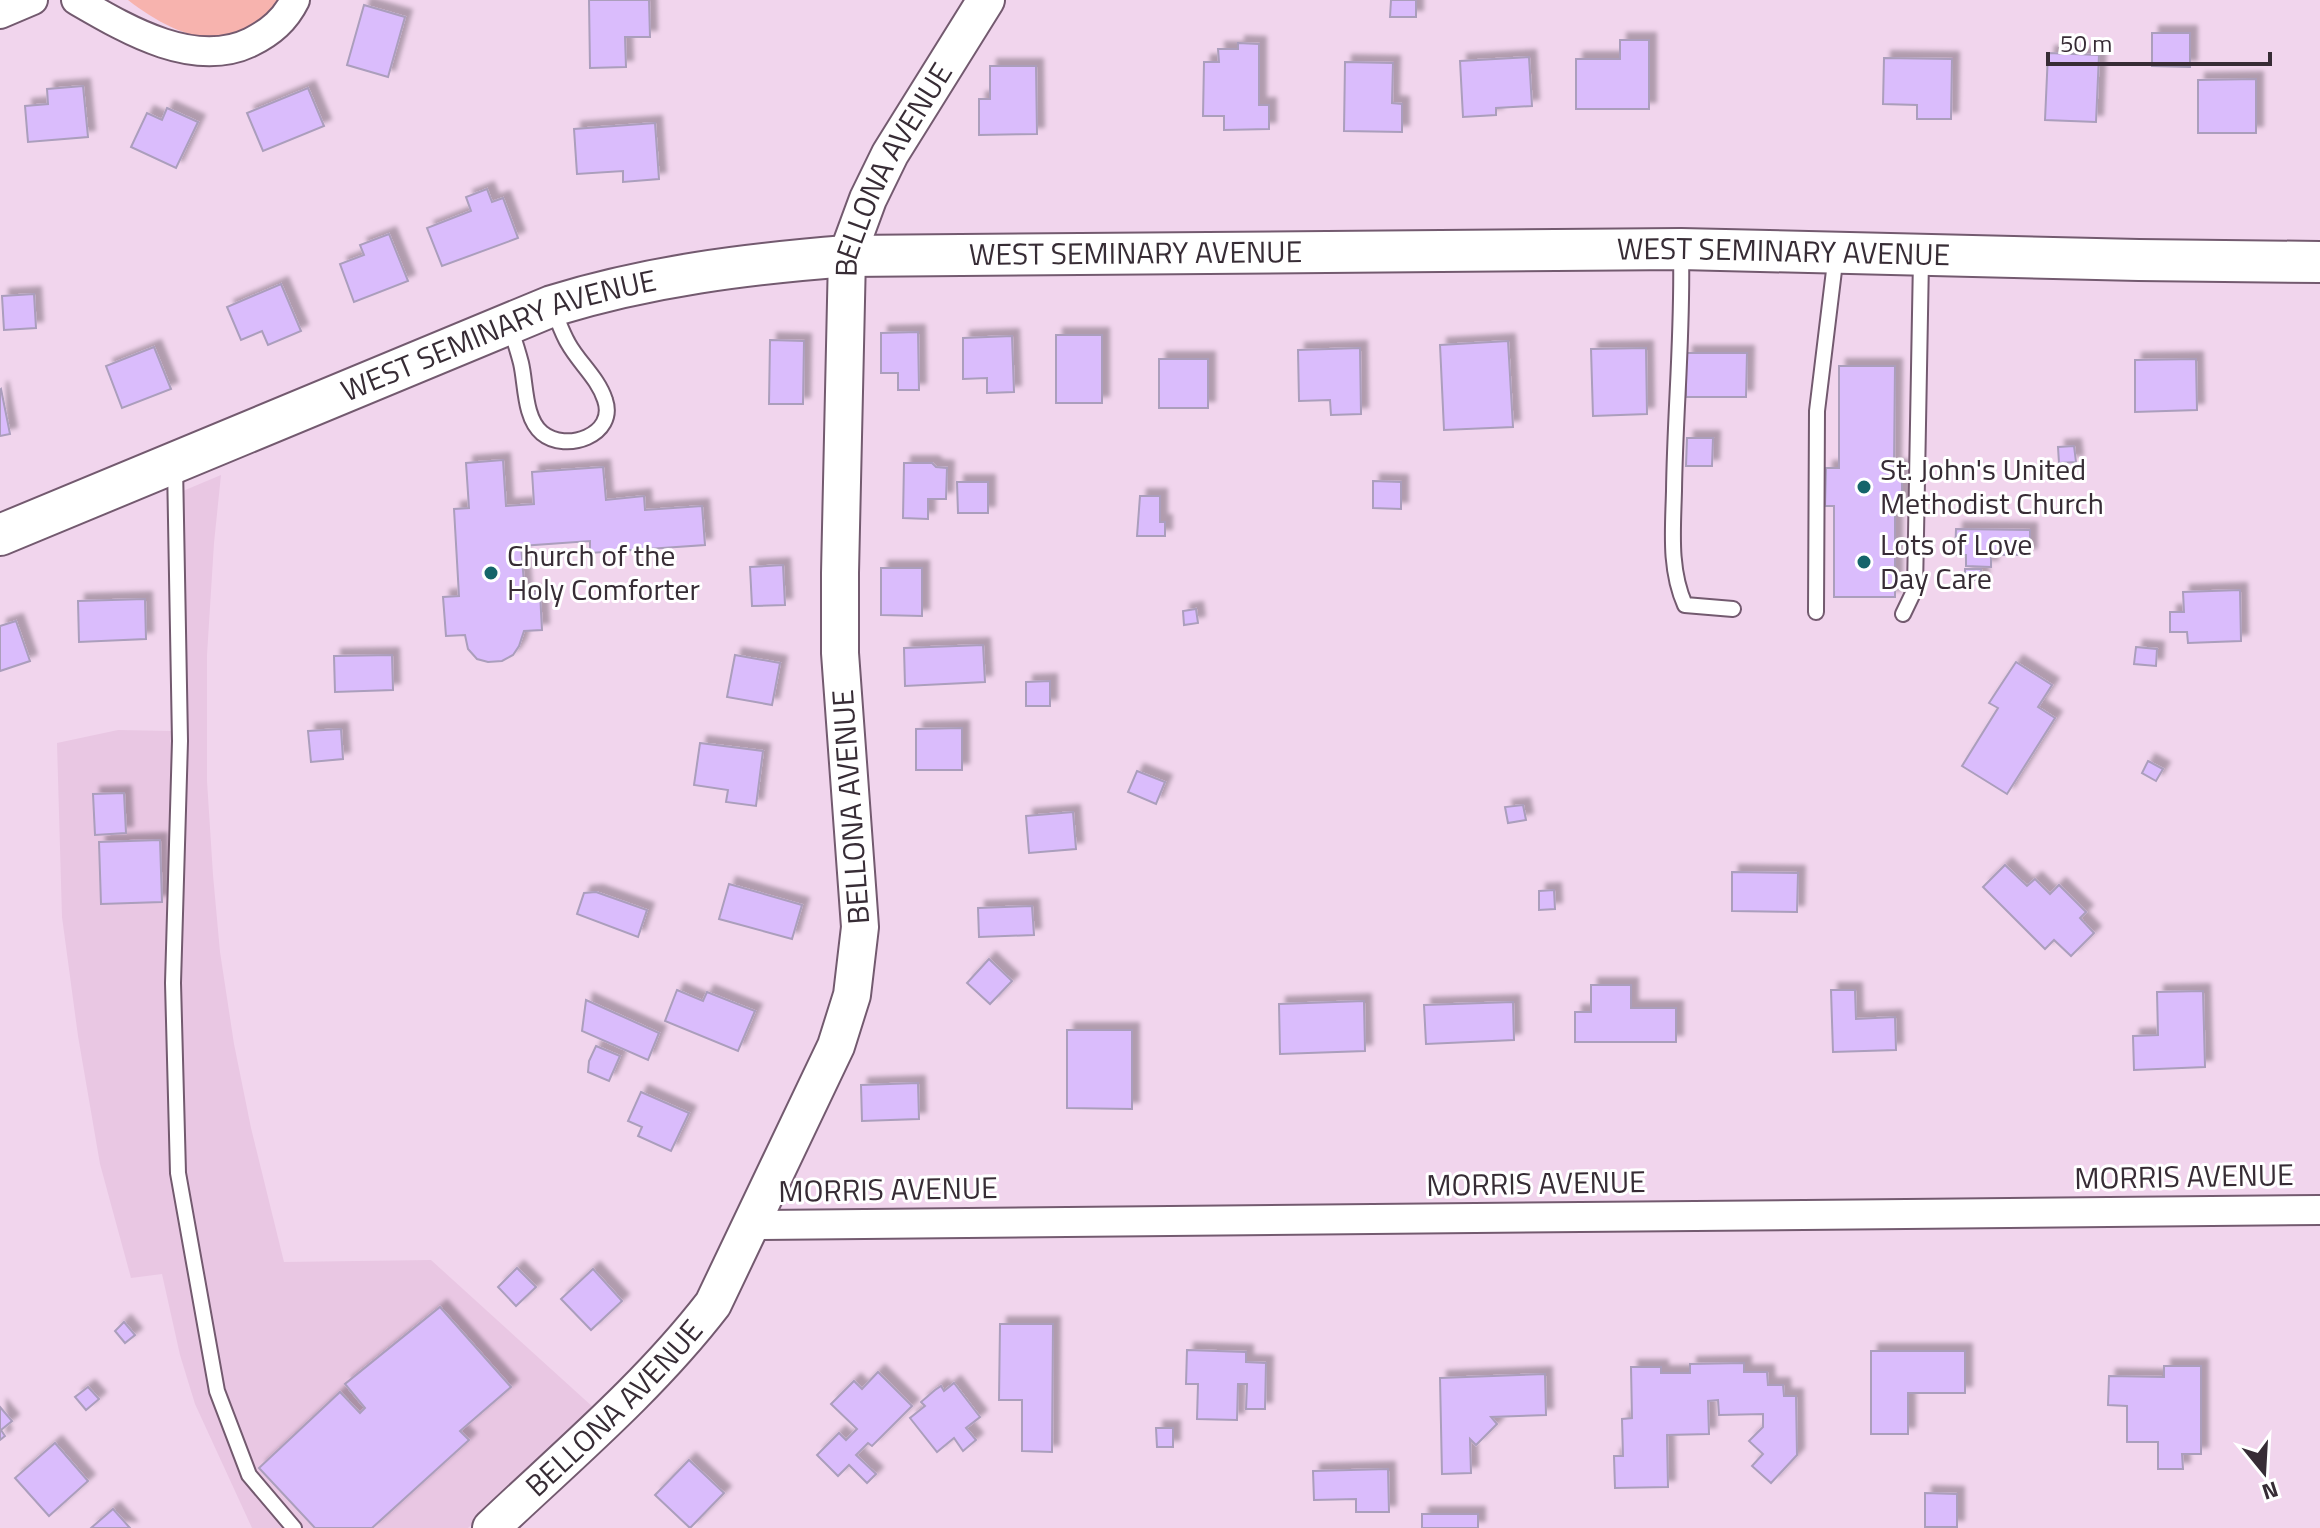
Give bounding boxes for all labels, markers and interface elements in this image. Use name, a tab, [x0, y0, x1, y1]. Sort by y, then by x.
scale bar	[2048, 16, 2270, 66]
text: 50 m	[2060, 25, 2112, 61]
street label: BELLONA AVENUE	[823, 54, 963, 277]
street label: WEST SEMINARY AVENUE	[1617, 225, 1951, 277]
street label: WEST SEMINARY AVENUE	[969, 228, 1302, 277]
street label: WEST SEMINARY AVENUE	[334, 257, 660, 413]
place label: St. John's United Methodist Church	[1880, 446, 2104, 526]
marker: St. John's United Methodist Church	[1855, 478, 1873, 496]
place label: Lots of Love Day Care	[1880, 521, 2033, 601]
place label: Church of the Holy Comforter	[507, 532, 700, 612]
marker: Lots of Love Day Care	[1855, 553, 1873, 571]
marker: Church of the Holy Comforter	[482, 564, 500, 582]
street label: BELLONA AVENUE	[819, 688, 881, 926]
street label: MORRIS AVENUE	[2074, 1151, 2294, 1201]
street label: MORRIS AVENUE	[1426, 1158, 1646, 1208]
street label: MORRIS AVENUE	[778, 1164, 998, 1214]
street label: BELLONA AVENUE	[514, 1309, 714, 1507]
north arrow	[2224, 1432, 2304, 1512]
text: N	[2258, 1472, 2283, 1510]

